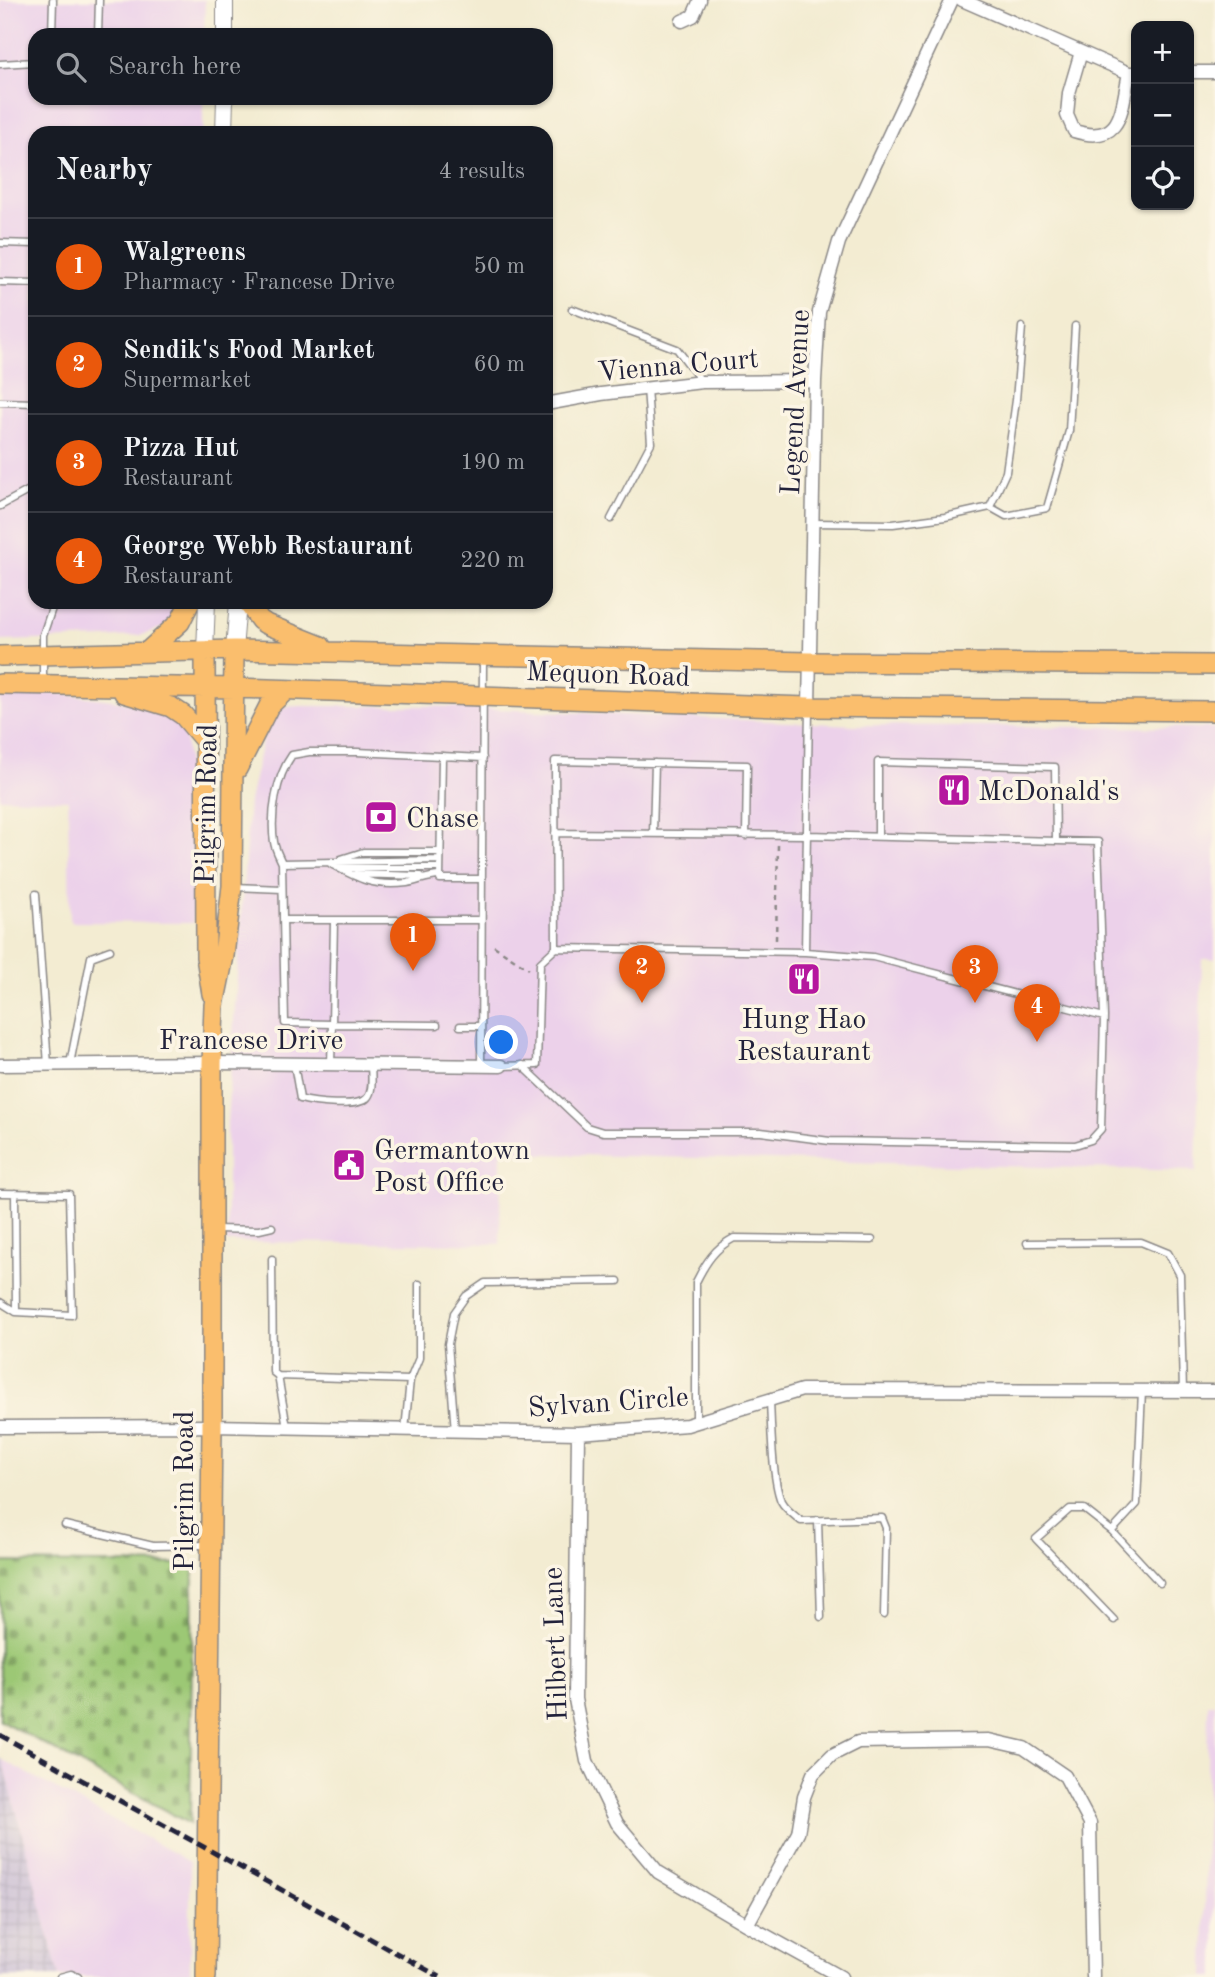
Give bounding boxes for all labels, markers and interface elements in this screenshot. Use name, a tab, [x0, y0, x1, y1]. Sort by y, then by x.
map controls	[1131, 21, 1194, 210]
button: +	[1131, 21, 1194, 84]
search box	[28, 28, 553, 105]
icon: search	[52, 48, 90, 86]
text: Search here	[108, 54, 241, 80]
button: −	[1131, 84, 1194, 147]
button: locate	[1131, 147, 1194, 210]
text: Nearby	[56, 156, 153, 186]
text: 4 results	[439, 160, 525, 183]
text: Walgreens	[123, 240, 246, 266]
text: 1	[72, 255, 86, 278]
text: 50 m	[474, 255, 525, 278]
text: Pharmacy · Francese Drive	[123, 271, 395, 294]
street label: Legend Avenue	[778, 308, 816, 496]
text: Sendik's Food Market	[123, 338, 374, 364]
street label: Vienna Court	[597, 346, 760, 388]
text: 2	[72, 353, 86, 376]
text: 60 m	[474, 353, 525, 376]
text: Supermarket	[123, 369, 251, 392]
text: Pizza Hut	[123, 436, 239, 462]
text: 3	[72, 451, 86, 474]
text: 190 m	[460, 451, 525, 474]
text: Restaurant	[123, 467, 233, 490]
text: George Webb Restaurant	[123, 534, 413, 560]
text: 4	[72, 549, 86, 572]
text: 220 m	[460, 549, 525, 572]
text: Restaurant	[123, 565, 233, 588]
street label: Mequon Road	[525, 659, 691, 693]
street label: Pilgrim Road	[193, 723, 223, 885]
restaurant icon: McDonald's	[935, 771, 973, 809]
place label: McDonald's	[978, 779, 1119, 807]
bank icon: Chase	[362, 798, 400, 836]
place label: Chase	[406, 806, 479, 834]
pin: 1	[390, 913, 436, 971]
pin: 2	[619, 945, 665, 1003]
pin: 3	[952, 945, 998, 1003]
restaurant icon: Hung Hao Restaurant	[785, 960, 823, 998]
pin: 4	[1014, 984, 1060, 1042]
place label: Hung Hao Restaurant	[737, 1007, 871, 1067]
your location	[484, 1025, 518, 1059]
street label: Francese Drive	[159, 1028, 343, 1056]
place label: Germantown Post Office	[374, 1138, 530, 1198]
public building icon: Germantown Post Office	[330, 1146, 368, 1184]
street label: Sylvan Circle	[527, 1384, 689, 1424]
street label: Pilgrim Road	[172, 1411, 200, 1571]
street label: Hilbert Lane	[540, 1566, 574, 1721]

